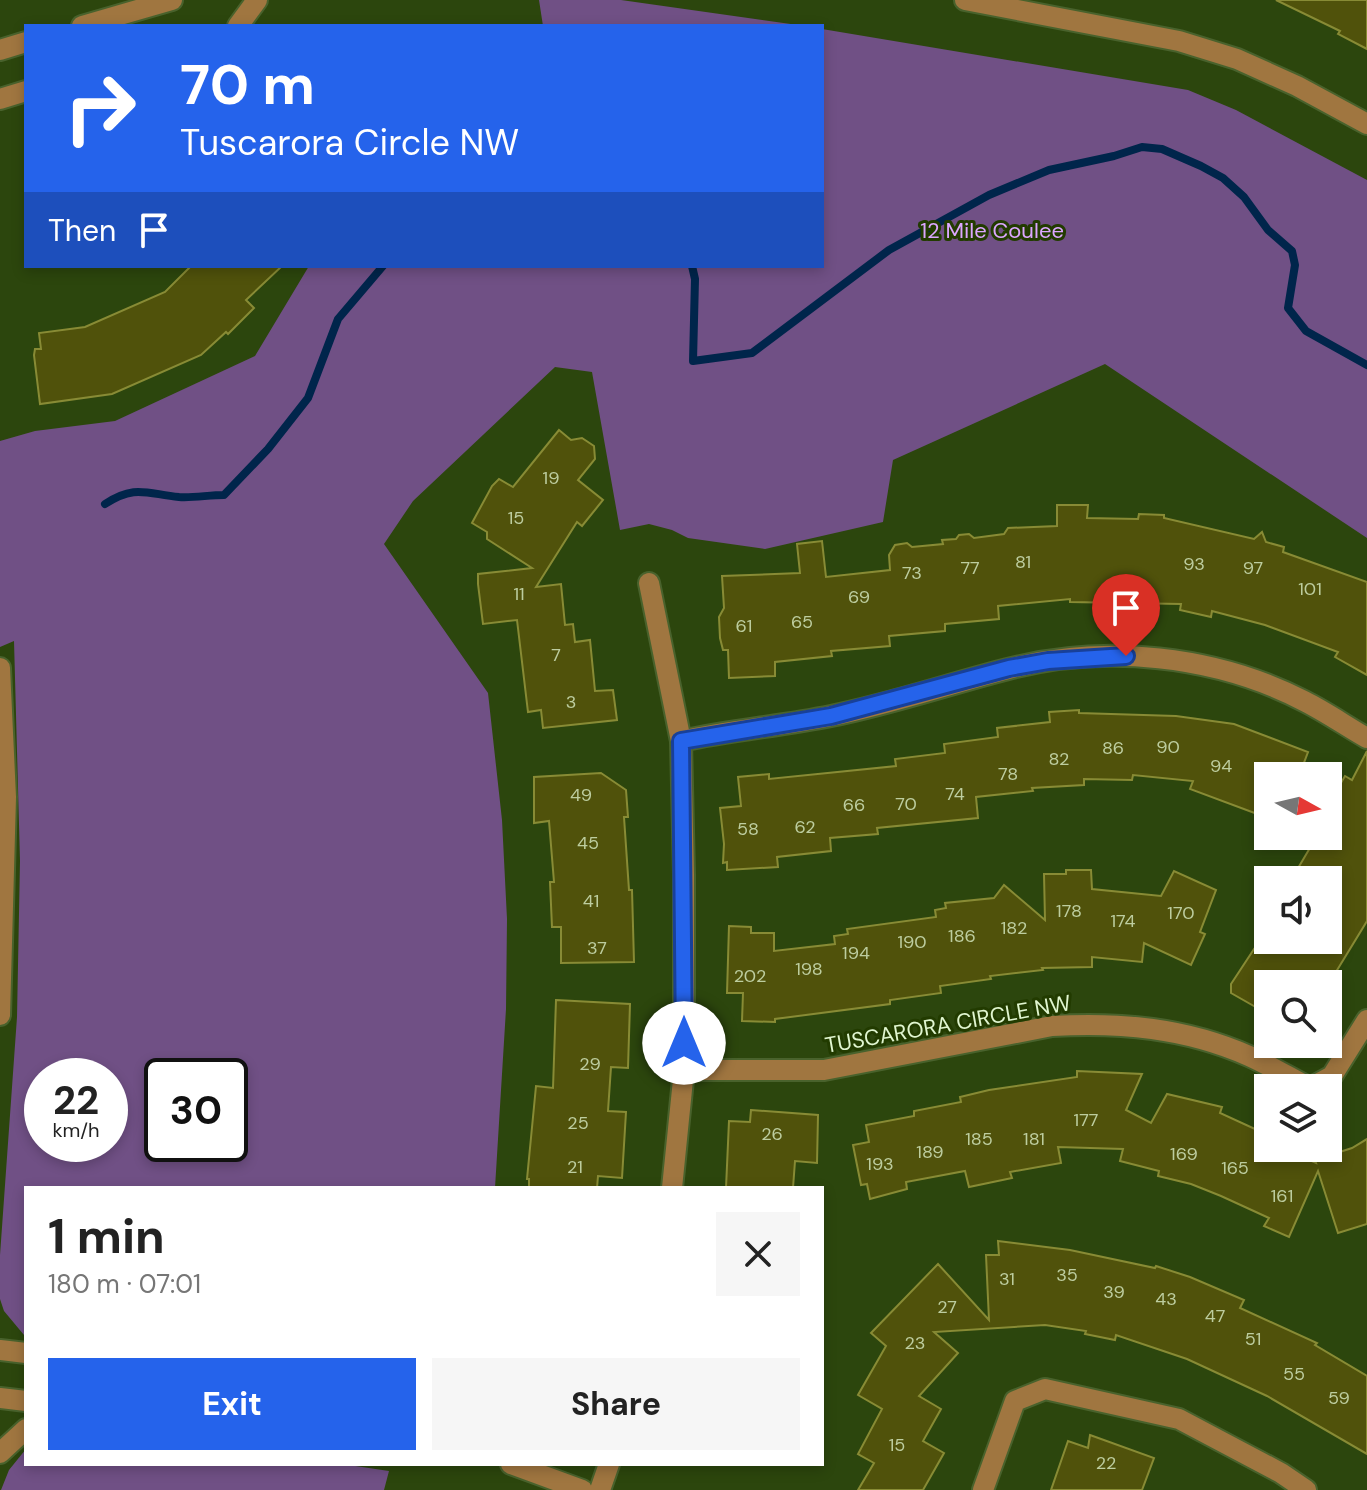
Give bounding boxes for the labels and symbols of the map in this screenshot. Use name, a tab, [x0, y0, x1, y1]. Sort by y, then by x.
park label: 12 Mile Coulee	[920, 216, 1064, 245]
house number: 19	[543, 466, 559, 490]
house number: 15	[508, 506, 524, 530]
house number: 81	[1015, 550, 1031, 574]
house number: 93	[1183, 552, 1205, 576]
house number: 77	[960, 556, 980, 580]
house number: 97	[1243, 556, 1263, 580]
house number: 73	[902, 561, 922, 585]
pin	[1092, 574, 1160, 656]
house number: 101	[1298, 577, 1322, 601]
house number: 11	[513, 582, 525, 606]
house number: 69	[848, 585, 870, 609]
house number: 65	[791, 610, 813, 634]
house number: 61	[736, 614, 752, 638]
house number: 7	[551, 643, 561, 667]
house number: 3	[566, 690, 576, 714]
house number: 90	[1156, 735, 1180, 759]
house number: 86	[1102, 736, 1124, 760]
house number: 82	[1048, 747, 1070, 771]
house number: 94	[1210, 754, 1232, 778]
house number: 78	[998, 762, 1018, 786]
north arrow	[1254, 762, 1342, 850]
house number: 74	[945, 782, 965, 806]
house number: 49	[570, 783, 592, 807]
house number: 70	[895, 792, 917, 816]
house number: 66	[843, 793, 865, 817]
house number: 62	[794, 815, 816, 839]
house number: 58	[737, 817, 759, 841]
house number: 45	[577, 831, 599, 855]
house number: 41	[583, 889, 599, 913]
house number: 178	[1056, 899, 1082, 923]
house number: 170	[1167, 901, 1195, 925]
house number: 174	[1110, 909, 1136, 933]
house number: 182	[1001, 916, 1027, 940]
house number: 186	[948, 924, 976, 948]
house number: 190	[897, 930, 927, 954]
house number: 37	[587, 936, 607, 960]
house number: 194	[842, 941, 870, 965]
house number: 198	[795, 957, 823, 981]
house number: 202	[734, 964, 766, 988]
street label: TUSCARORA CIRCLE NW	[823, 988, 1073, 1060]
position arrow	[642, 1001, 726, 1085]
house number: 29	[579, 1052, 601, 1076]
speed limit sign: 30	[144, 1058, 248, 1162]
house number: 177	[1074, 1108, 1098, 1132]
house number: 25	[567, 1111, 589, 1135]
house number: 26	[761, 1122, 783, 1146]
house number: 185	[965, 1127, 993, 1151]
house number: 181	[1023, 1127, 1045, 1151]
house number: 189	[916, 1140, 944, 1164]
house number: 169	[1170, 1142, 1198, 1166]
house number: 193	[866, 1152, 894, 1176]
house number: 21	[567, 1155, 583, 1179]
house number: 165	[1221, 1156, 1249, 1180]
house number: 161	[1271, 1184, 1293, 1208]
house number: 35	[1056, 1263, 1078, 1287]
house number: 31	[999, 1267, 1015, 1291]
house number: 39	[1103, 1280, 1125, 1304]
house number: 43	[1155, 1287, 1177, 1311]
house number: 27	[937, 1295, 957, 1319]
house number: 47	[1205, 1304, 1225, 1328]
house number: 51	[1245, 1327, 1261, 1351]
house number: 23	[904, 1331, 926, 1355]
house number: 55	[1283, 1362, 1305, 1386]
house number: 59	[1328, 1386, 1350, 1410]
house number: 15	[889, 1433, 905, 1457]
house number: 22	[1096, 1451, 1116, 1475]

